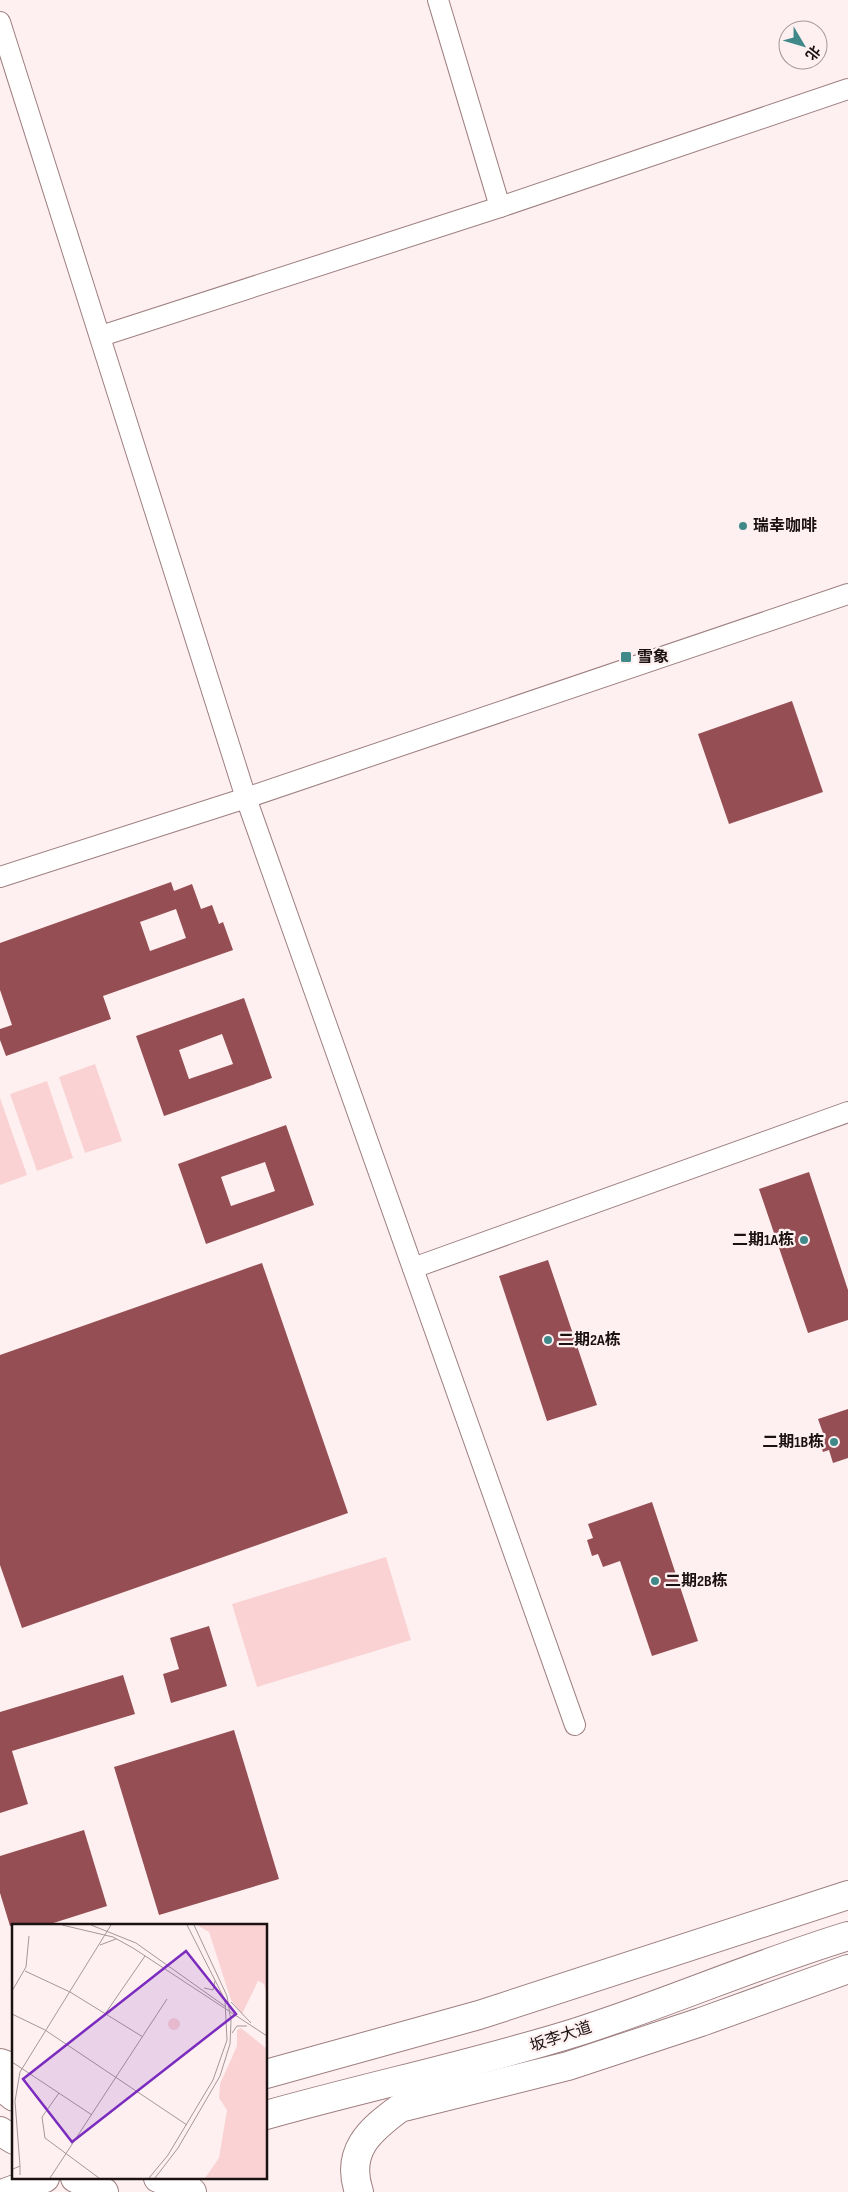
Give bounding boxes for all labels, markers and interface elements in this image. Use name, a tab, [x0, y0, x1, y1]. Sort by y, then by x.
north arrow	[778, 20, 828, 70]
text: 北	[802, 42, 824, 63]
place label: 瑞幸咖啡	[753, 517, 817, 536]
marker: 瑞幸咖啡	[737, 520, 749, 532]
place label: 雪象	[637, 648, 669, 667]
marker: 雪象	[619, 650, 633, 664]
place label: 二期1A栋	[732, 1230, 794, 1250]
marker: 二期1A栋	[798, 1234, 810, 1246]
place label: 二期2A栋	[558, 1330, 621, 1350]
marker: 二期2A栋	[542, 1334, 554, 1346]
place label: 二期1B栋	[762, 1432, 824, 1452]
marker: 二期1B栋	[828, 1436, 840, 1448]
place label: 二期2B栋	[665, 1571, 728, 1591]
marker: 二期2B栋	[649, 1575, 661, 1587]
inset map	[12, 1924, 268, 2180]
street label: 坂李大道	[528, 2018, 594, 2056]

